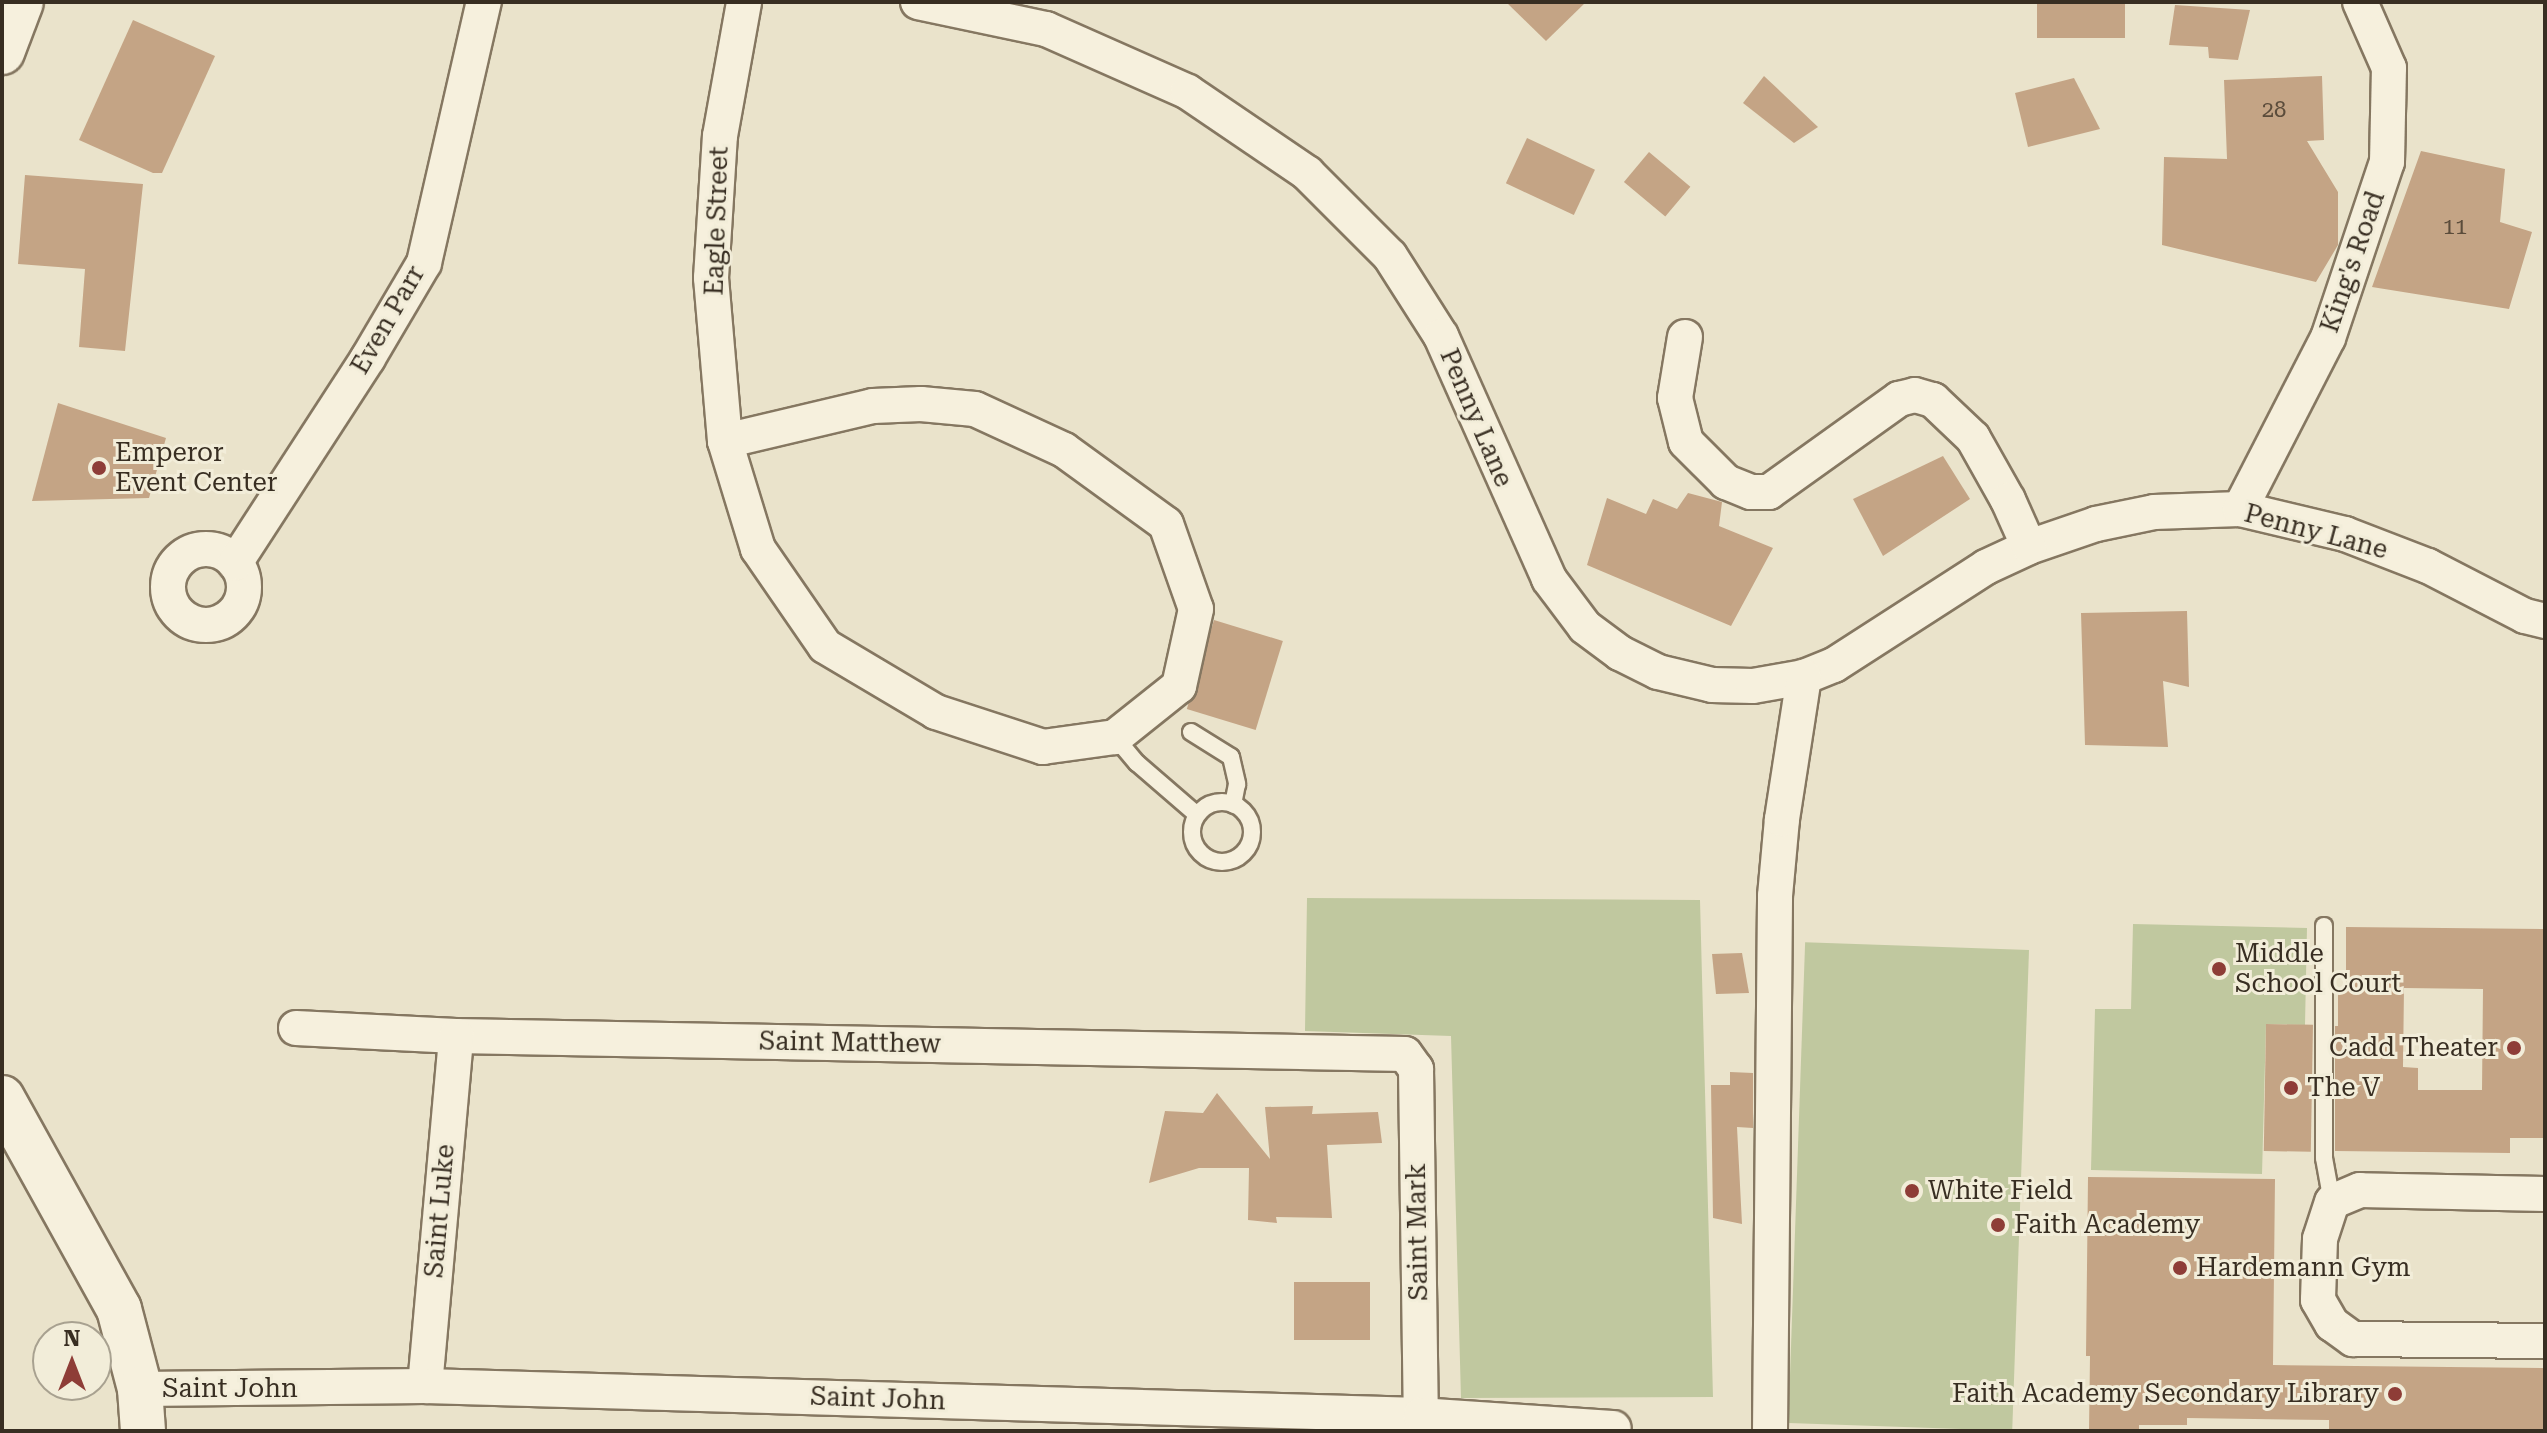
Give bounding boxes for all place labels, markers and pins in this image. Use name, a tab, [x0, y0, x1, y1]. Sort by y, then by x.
place label: Emperor Event Center	[115, 437, 277, 498]
marker: Emperor Event Center	[90, 459, 108, 477]
place label: Middle School Court	[2235, 938, 2401, 1000]
marker: Middle School Court	[2210, 960, 2228, 978]
place label: Cadd Theater	[2329, 1032, 2498, 1064]
marker: Cadd Theater	[2505, 1039, 2523, 1057]
place label: The V	[2307, 1072, 2380, 1104]
marker: The V	[2282, 1079, 2300, 1097]
place label: White Field	[1928, 1175, 2073, 1207]
marker: White Field	[1903, 1182, 1921, 1200]
place label: Faith Academy	[2014, 1209, 2200, 1241]
marker: Faith Academy	[1989, 1216, 2007, 1234]
place label: Hardemann Gym	[2196, 1252, 2410, 1284]
marker: Hardemann Gym	[2171, 1259, 2189, 1277]
place label: Faith Academy Secondary Library	[1952, 1378, 2379, 1410]
marker: Faith Academy Secondary Library	[2386, 1385, 2404, 1403]

